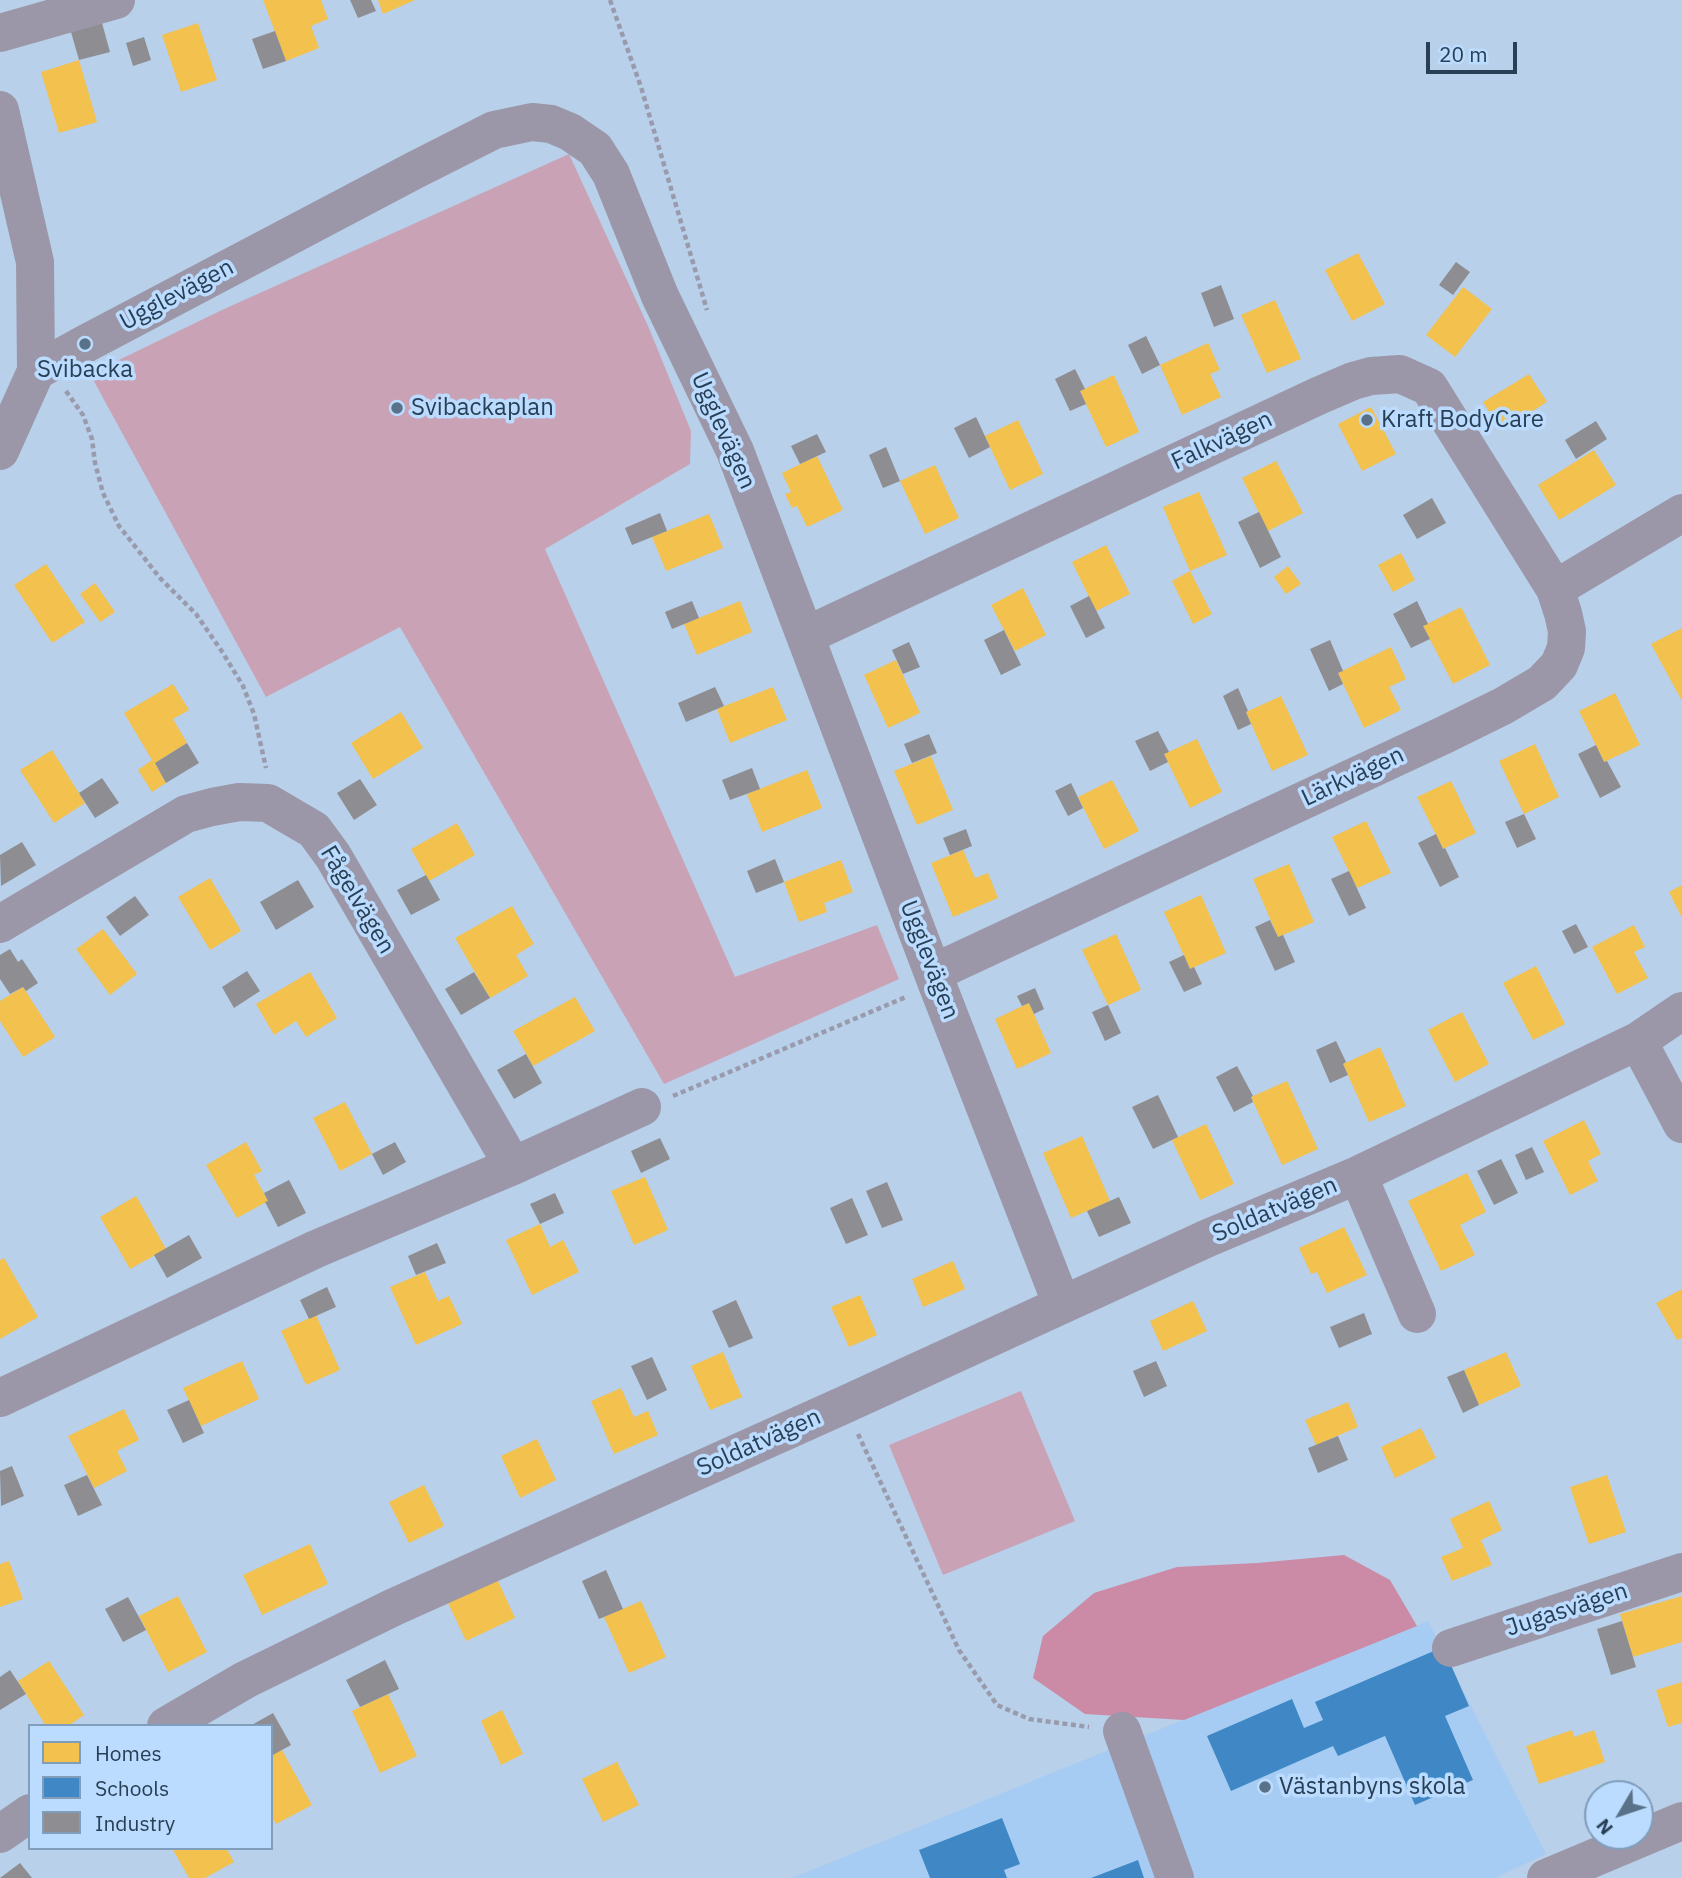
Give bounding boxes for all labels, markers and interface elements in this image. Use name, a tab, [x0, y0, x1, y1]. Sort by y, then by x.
scale bar	[1430, 28, 1521, 72]
text: 20 m	[1439, 40, 1488, 68]
street label: Ugglevägen	[115, 253, 239, 337]
marker: Svibacka	[77, 336, 93, 352]
place label: Svibacka	[37, 356, 133, 384]
street label: Ugglevägen	[684, 368, 762, 494]
place label: Svibackaplan	[411, 394, 554, 422]
marker: Svibackaplan	[389, 400, 405, 416]
street label: Falkvägen	[1167, 405, 1277, 477]
place label: Kraft BodyCare	[1381, 406, 1544, 434]
marker: Kraft BodyCare	[1359, 412, 1375, 428]
street label: Lärkvägen	[1297, 741, 1409, 813]
street label: Fågelvägen	[313, 841, 401, 959]
street label: Ugglevägen	[893, 897, 965, 1023]
street label: Soldatvägen	[1208, 1171, 1342, 1249]
street label: Soldatvägen	[692, 1403, 826, 1483]
street label: Jugasvägen	[1502, 1577, 1632, 1643]
legend	[28, 1724, 273, 1850]
text: Homes	[95, 1739, 162, 1767]
place label: Västanbyns skola	[1279, 1773, 1466, 1801]
text: Schools	[95, 1774, 169, 1802]
marker: Västanbyns skola	[1257, 1779, 1273, 1795]
north arrow	[1584, 1780, 1654, 1850]
text: Industry	[95, 1809, 175, 1837]
text: N	[1591, 1814, 1618, 1840]

